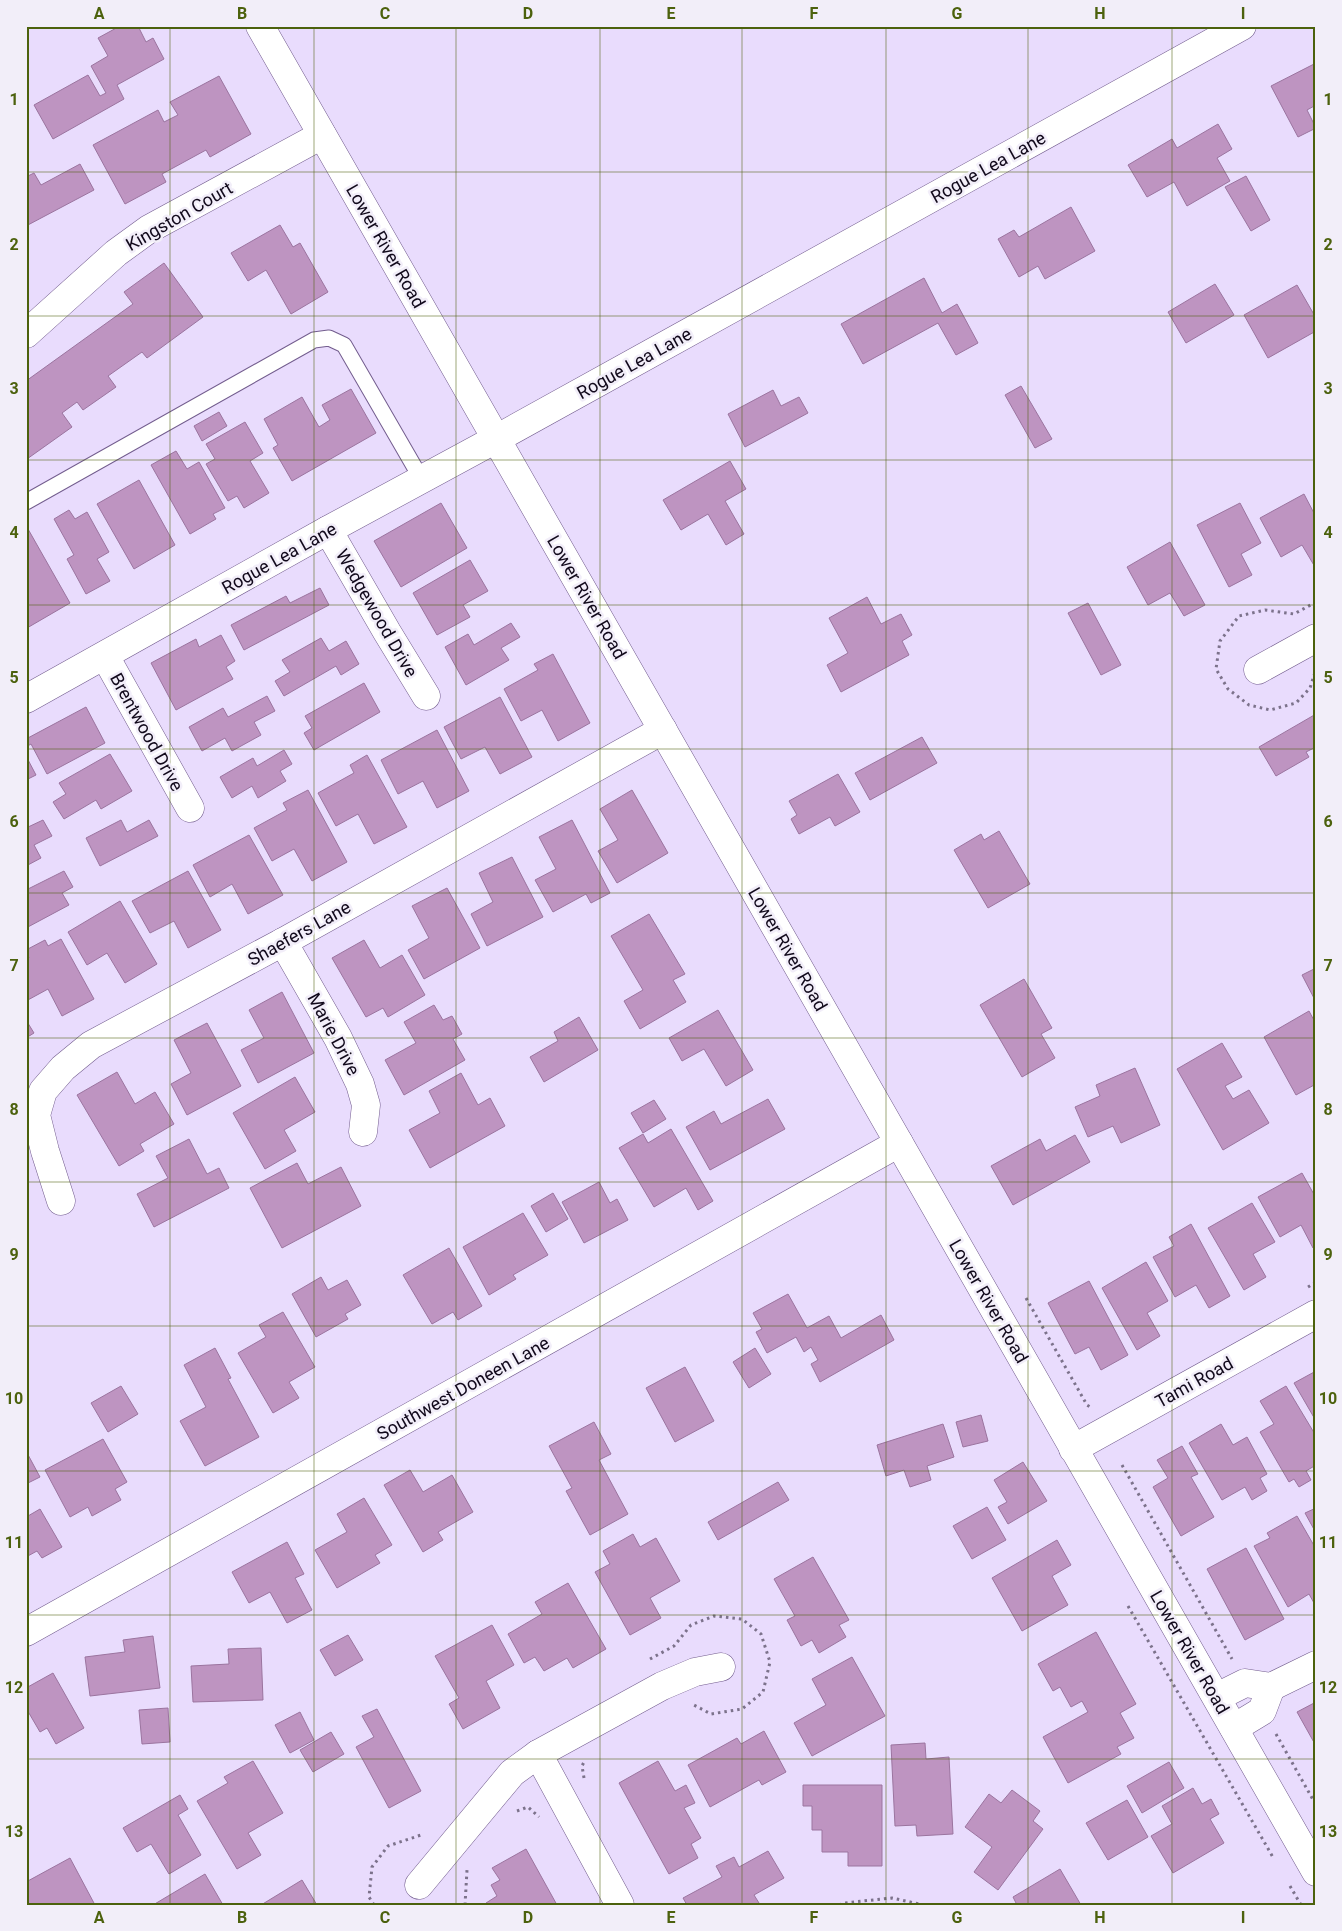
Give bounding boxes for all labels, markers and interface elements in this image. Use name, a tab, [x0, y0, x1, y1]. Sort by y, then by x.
text: A	[94, 4, 105, 23]
text: B	[237, 4, 247, 23]
text: C	[380, 4, 390, 23]
text: D	[523, 4, 533, 23]
text: E	[667, 4, 676, 23]
text: F	[810, 4, 819, 23]
text: G	[952, 4, 963, 23]
text: H	[1094, 4, 1106, 23]
text: I	[1241, 4, 1245, 23]
text: 1	[9, 90, 19, 109]
text: 1	[1323, 90, 1333, 109]
street label: Rogue Lea Lane	[927, 127, 1049, 207]
street label: Kingston Court	[122, 177, 236, 255]
street label: Lower River Road	[342, 181, 430, 311]
text: 2	[9, 235, 19, 254]
text: 2	[1323, 235, 1333, 254]
street label: Rogue Lea Lane	[573, 323, 695, 403]
text: 3	[9, 379, 19, 398]
text: 3	[1323, 379, 1333, 398]
street label: Rogue Lea Lane	[218, 518, 340, 598]
text: 4	[9, 523, 19, 542]
text: 4	[1323, 523, 1333, 542]
street label: Lower River Road	[543, 532, 631, 662]
street label: Wedgewood Drive	[332, 545, 422, 681]
text: 5	[9, 668, 19, 687]
text: 5	[1323, 668, 1333, 687]
street label: Brentwood Drive	[106, 669, 188, 795]
text: 6	[9, 812, 19, 831]
text: 6	[1323, 812, 1333, 831]
street label: Lower River Road	[744, 884, 832, 1014]
street label: Shaefers Lane	[244, 896, 354, 970]
text: 7	[9, 956, 19, 975]
text: 7	[1323, 956, 1333, 975]
street label: Marie Drive	[304, 989, 364, 1079]
text: 8	[9, 1100, 19, 1119]
text: 8	[1323, 1100, 1333, 1119]
street label: Lower River Road	[945, 1236, 1033, 1366]
text: 9	[9, 1245, 19, 1264]
text: 9	[1323, 1245, 1333, 1264]
street label: Southwest Doneen Lane	[373, 1332, 553, 1444]
street label: Tami Road	[1152, 1352, 1236, 1412]
text: 10	[5, 1389, 23, 1408]
text: 10	[1319, 1389, 1337, 1408]
text: 11	[5, 1533, 23, 1552]
text: 11	[1319, 1533, 1337, 1552]
street label: Lower River Road	[1146, 1587, 1234, 1717]
text: 12	[5, 1678, 23, 1697]
text: 12	[1319, 1678, 1337, 1697]
text: 13	[5, 1822, 23, 1841]
text: 13	[1319, 1822, 1337, 1841]
text: A	[94, 1908, 105, 1927]
text: B	[237, 1908, 247, 1927]
text: C	[380, 1908, 390, 1927]
text: D	[523, 1908, 533, 1927]
text: E	[667, 1908, 676, 1927]
text: F	[810, 1908, 819, 1927]
text: G	[952, 1908, 963, 1927]
text: H	[1094, 1908, 1106, 1927]
text: I	[1241, 1908, 1245, 1927]

